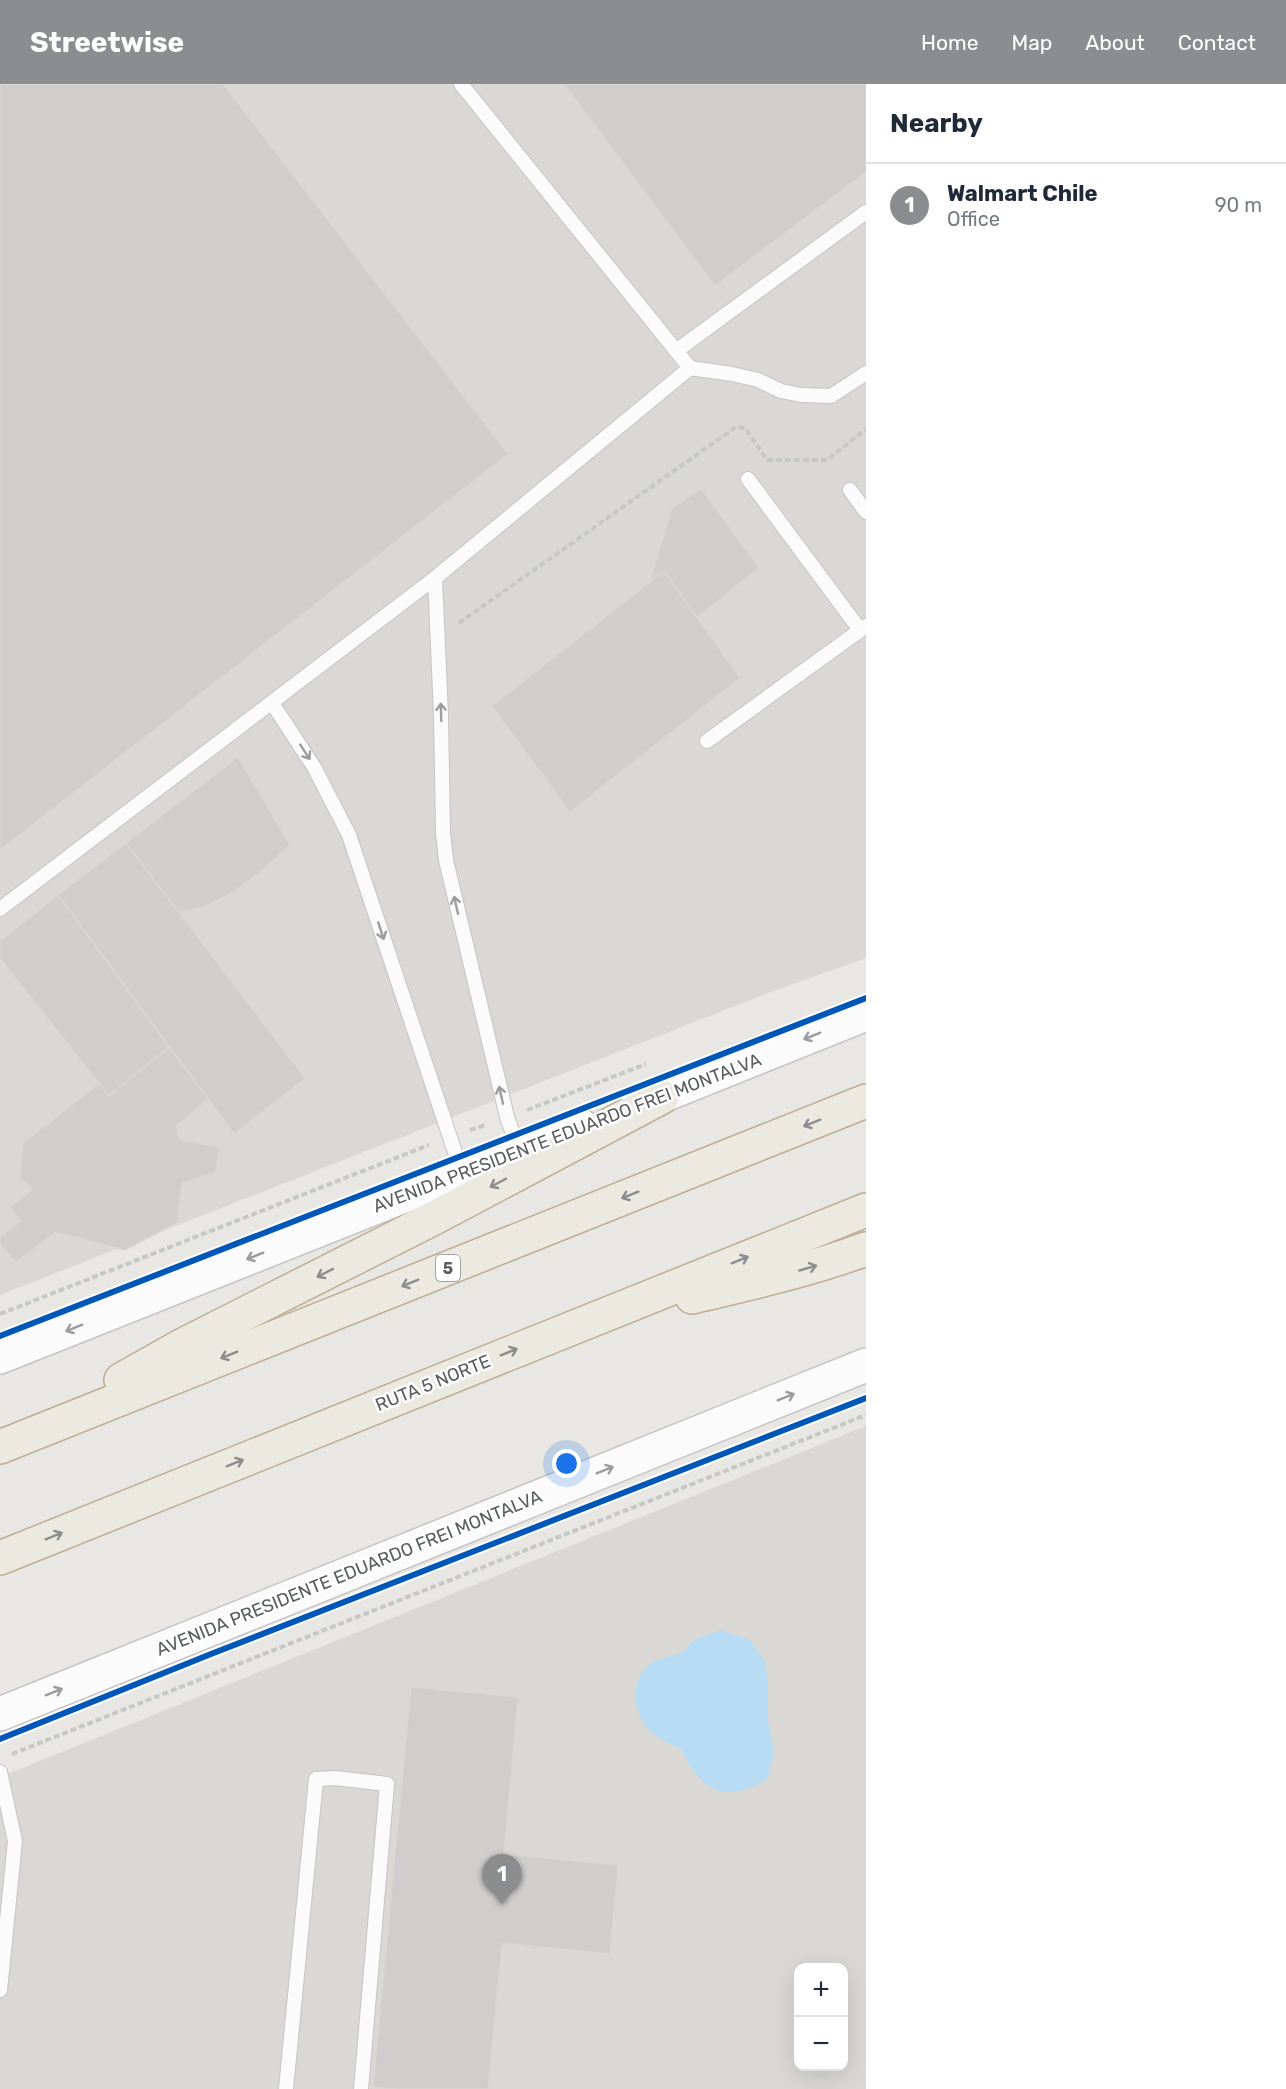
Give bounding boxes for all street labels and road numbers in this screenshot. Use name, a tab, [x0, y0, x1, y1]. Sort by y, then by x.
street label: AVENIDA PRESIDENTE EDUARDO FREI MONTALVA	[370, 1049, 764, 1217]
road number: 5	[436, 1255, 460, 1281]
street label: RUTA 5 NORTE	[372, 1350, 494, 1416]
street label: AVENIDA PRESIDENTE EDUARDO FREI MONTALVA	[153, 1485, 545, 1661]

